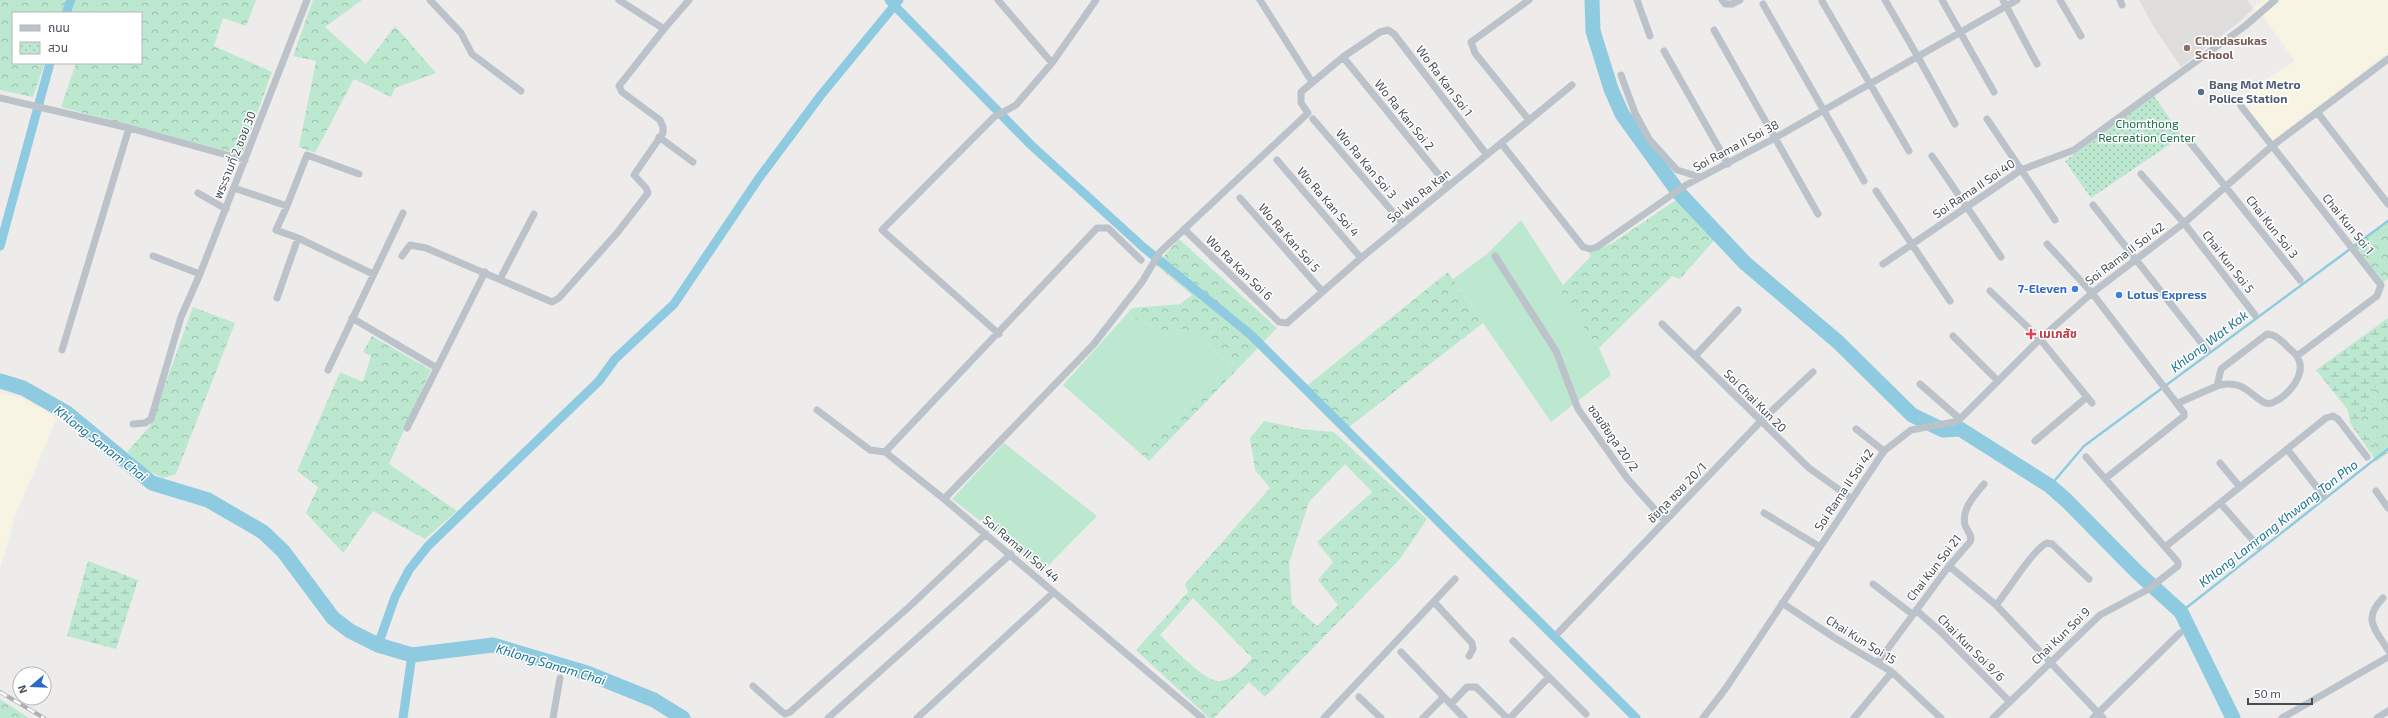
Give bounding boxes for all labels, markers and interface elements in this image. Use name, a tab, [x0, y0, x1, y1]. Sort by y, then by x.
legend	[12, 12, 142, 64]
text: ถนน	[48, 20, 70, 34]
place label: Chindasukas School	[2195, 33, 2267, 61]
text: สวน	[48, 40, 68, 54]
street label: Wo Ra Kan Soi 1	[1414, 42, 1476, 118]
marker: Chindasukas School	[2182, 43, 2192, 53]
street label: Wo Ra Kan Soi 2	[1372, 76, 1438, 153]
place label: Bang Mot Metro Police Station	[2209, 77, 2301, 105]
marker: Bang Mot Metro Police Station	[2196, 87, 2206, 97]
street label: พระรามที่ 2 ซอย 30	[209, 109, 258, 200]
park label: Chomthong Recreation Center	[2098, 116, 2196, 144]
street label: Soi Rama II Soi 38	[1690, 117, 1781, 174]
street label: Wo Ra Kan Soi 3	[1334, 126, 1400, 201]
street label: Soi Rama II Soi 40	[1930, 156, 2017, 221]
street label: Wo Ra Kan Soi 4	[1295, 164, 1363, 239]
street label: Soi Wo Ra Kan	[1384, 166, 1453, 225]
street label: Chai Kun Soi 1	[2320, 190, 2377, 256]
street label: Chai Kun Soi 3	[2244, 192, 2302, 260]
street label: Wo Ra Kan Soi 5	[1256, 200, 1323, 275]
street label: Soi Rama II Soi 42	[2082, 219, 2167, 287]
street label: Chai Kun Soi 5	[2200, 227, 2257, 295]
street label: Wo Ra Kan Soi 6	[1204, 232, 1276, 303]
place label: 7-Eleven	[2018, 281, 2067, 295]
marker: 7-Eleven	[2070, 284, 2080, 294]
place label: Lotus Express	[2127, 287, 2207, 301]
marker: Lotus Express	[2114, 290, 2124, 300]
water label: Khlong Wat Kok	[2167, 307, 2251, 375]
place label: เมเภสัช	[2039, 326, 2077, 340]
marker: เมเภสัช	[2026, 329, 2036, 339]
street label: Soi Chai Kun 20	[1721, 366, 1790, 435]
street label: ซอยชัยกูล 20/2	[1585, 401, 1642, 474]
water label: Khlong Sanam Chai	[51, 402, 151, 484]
street label: Soi Rama II Soi 42	[1811, 446, 1876, 533]
water label: Khlong Lamrang Khwang Ton Pho	[2195, 456, 2361, 590]
street label: ชัยกูล ซอย 20/1	[1644, 459, 1709, 526]
street label: Soi Rama II Soi 44	[980, 512, 1063, 584]
street label: Chai Kun Soi 21	[1903, 531, 1963, 603]
street label: Chai Kun Soi 9	[2028, 604, 2092, 667]
street label: Chai Kun Soi 9/6	[1935, 611, 2008, 684]
street label: Chai Kun Soi 15	[1824, 612, 1899, 666]
water label: Khlong Sanam Chai	[494, 640, 608, 688]
north arrow	[12, 666, 52, 706]
scale bar	[2248, 680, 2312, 706]
text: N	[15, 683, 30, 695]
text: 50 m	[2254, 686, 2281, 700]

